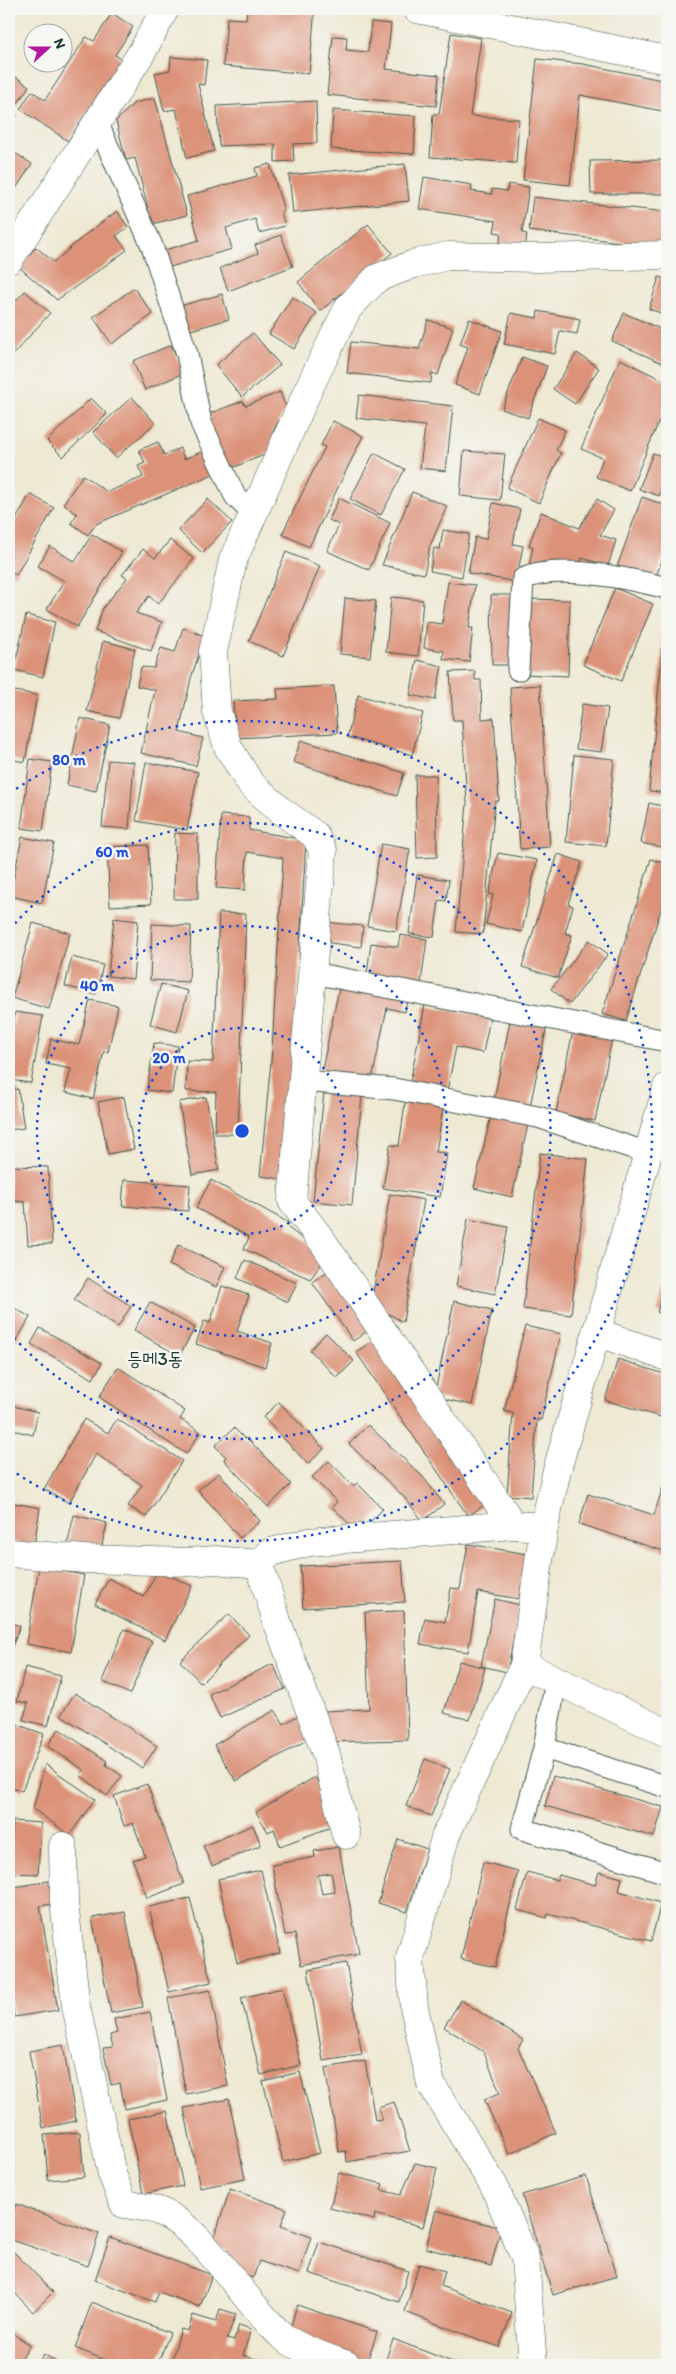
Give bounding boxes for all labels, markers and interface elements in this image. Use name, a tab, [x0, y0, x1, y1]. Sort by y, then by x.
north arrow	[22, 22, 72, 72]
text: N	[50, 36, 69, 51]
text: 80 m	[52, 751, 86, 769]
text: 60 m	[95, 843, 129, 861]
text: 40 m	[80, 977, 115, 995]
text: 20 m	[152, 1049, 186, 1067]
centre of rings	[233, 1122, 251, 1140]
district label: 등메3동	[127, 1347, 183, 1370]

